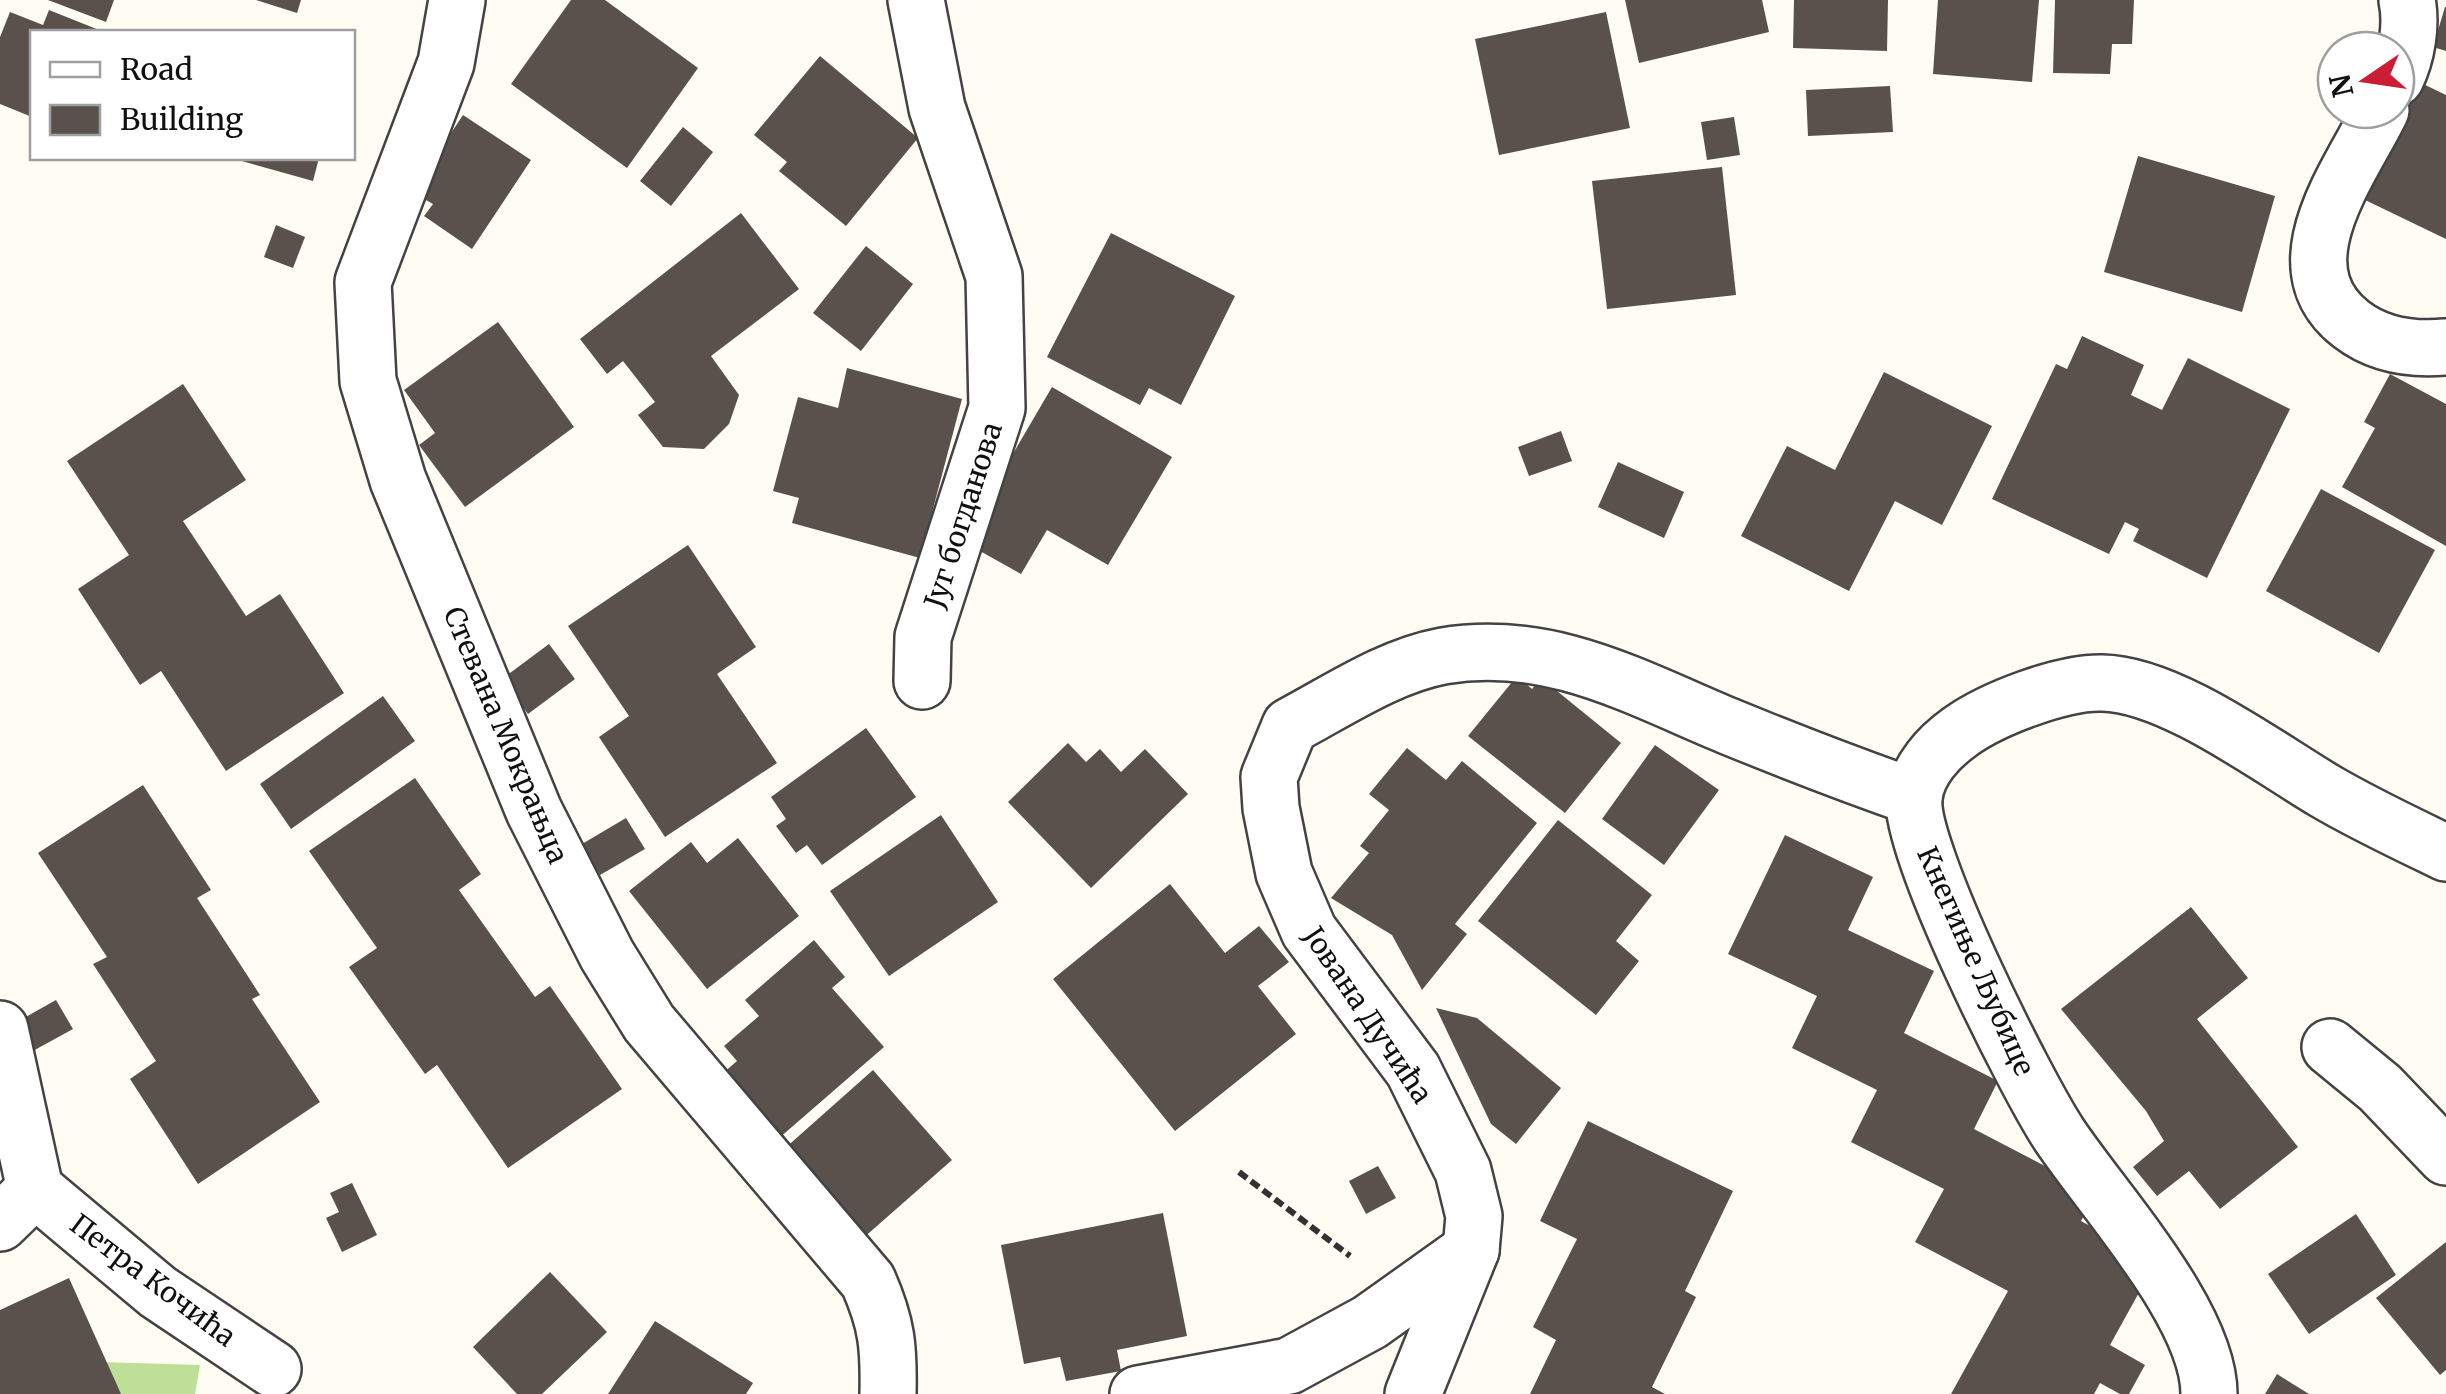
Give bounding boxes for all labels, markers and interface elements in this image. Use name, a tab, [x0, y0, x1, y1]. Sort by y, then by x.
legend	[30, 30, 355, 160]
north arrow	[2316, 30, 2416, 130]
text: Road	[120, 50, 193, 88]
text: N	[2322, 71, 2362, 100]
text: Building	[120, 100, 243, 138]
street label: Југ богданова	[916, 418, 1010, 613]
street label: Стевана Мокрањца	[436, 601, 576, 869]
street label: Кнегиње Љубице	[1909, 841, 2043, 1081]
street label: Јована Дучића	[1295, 919, 1440, 1110]
street label: Петра Кочића	[63, 1206, 243, 1354]

